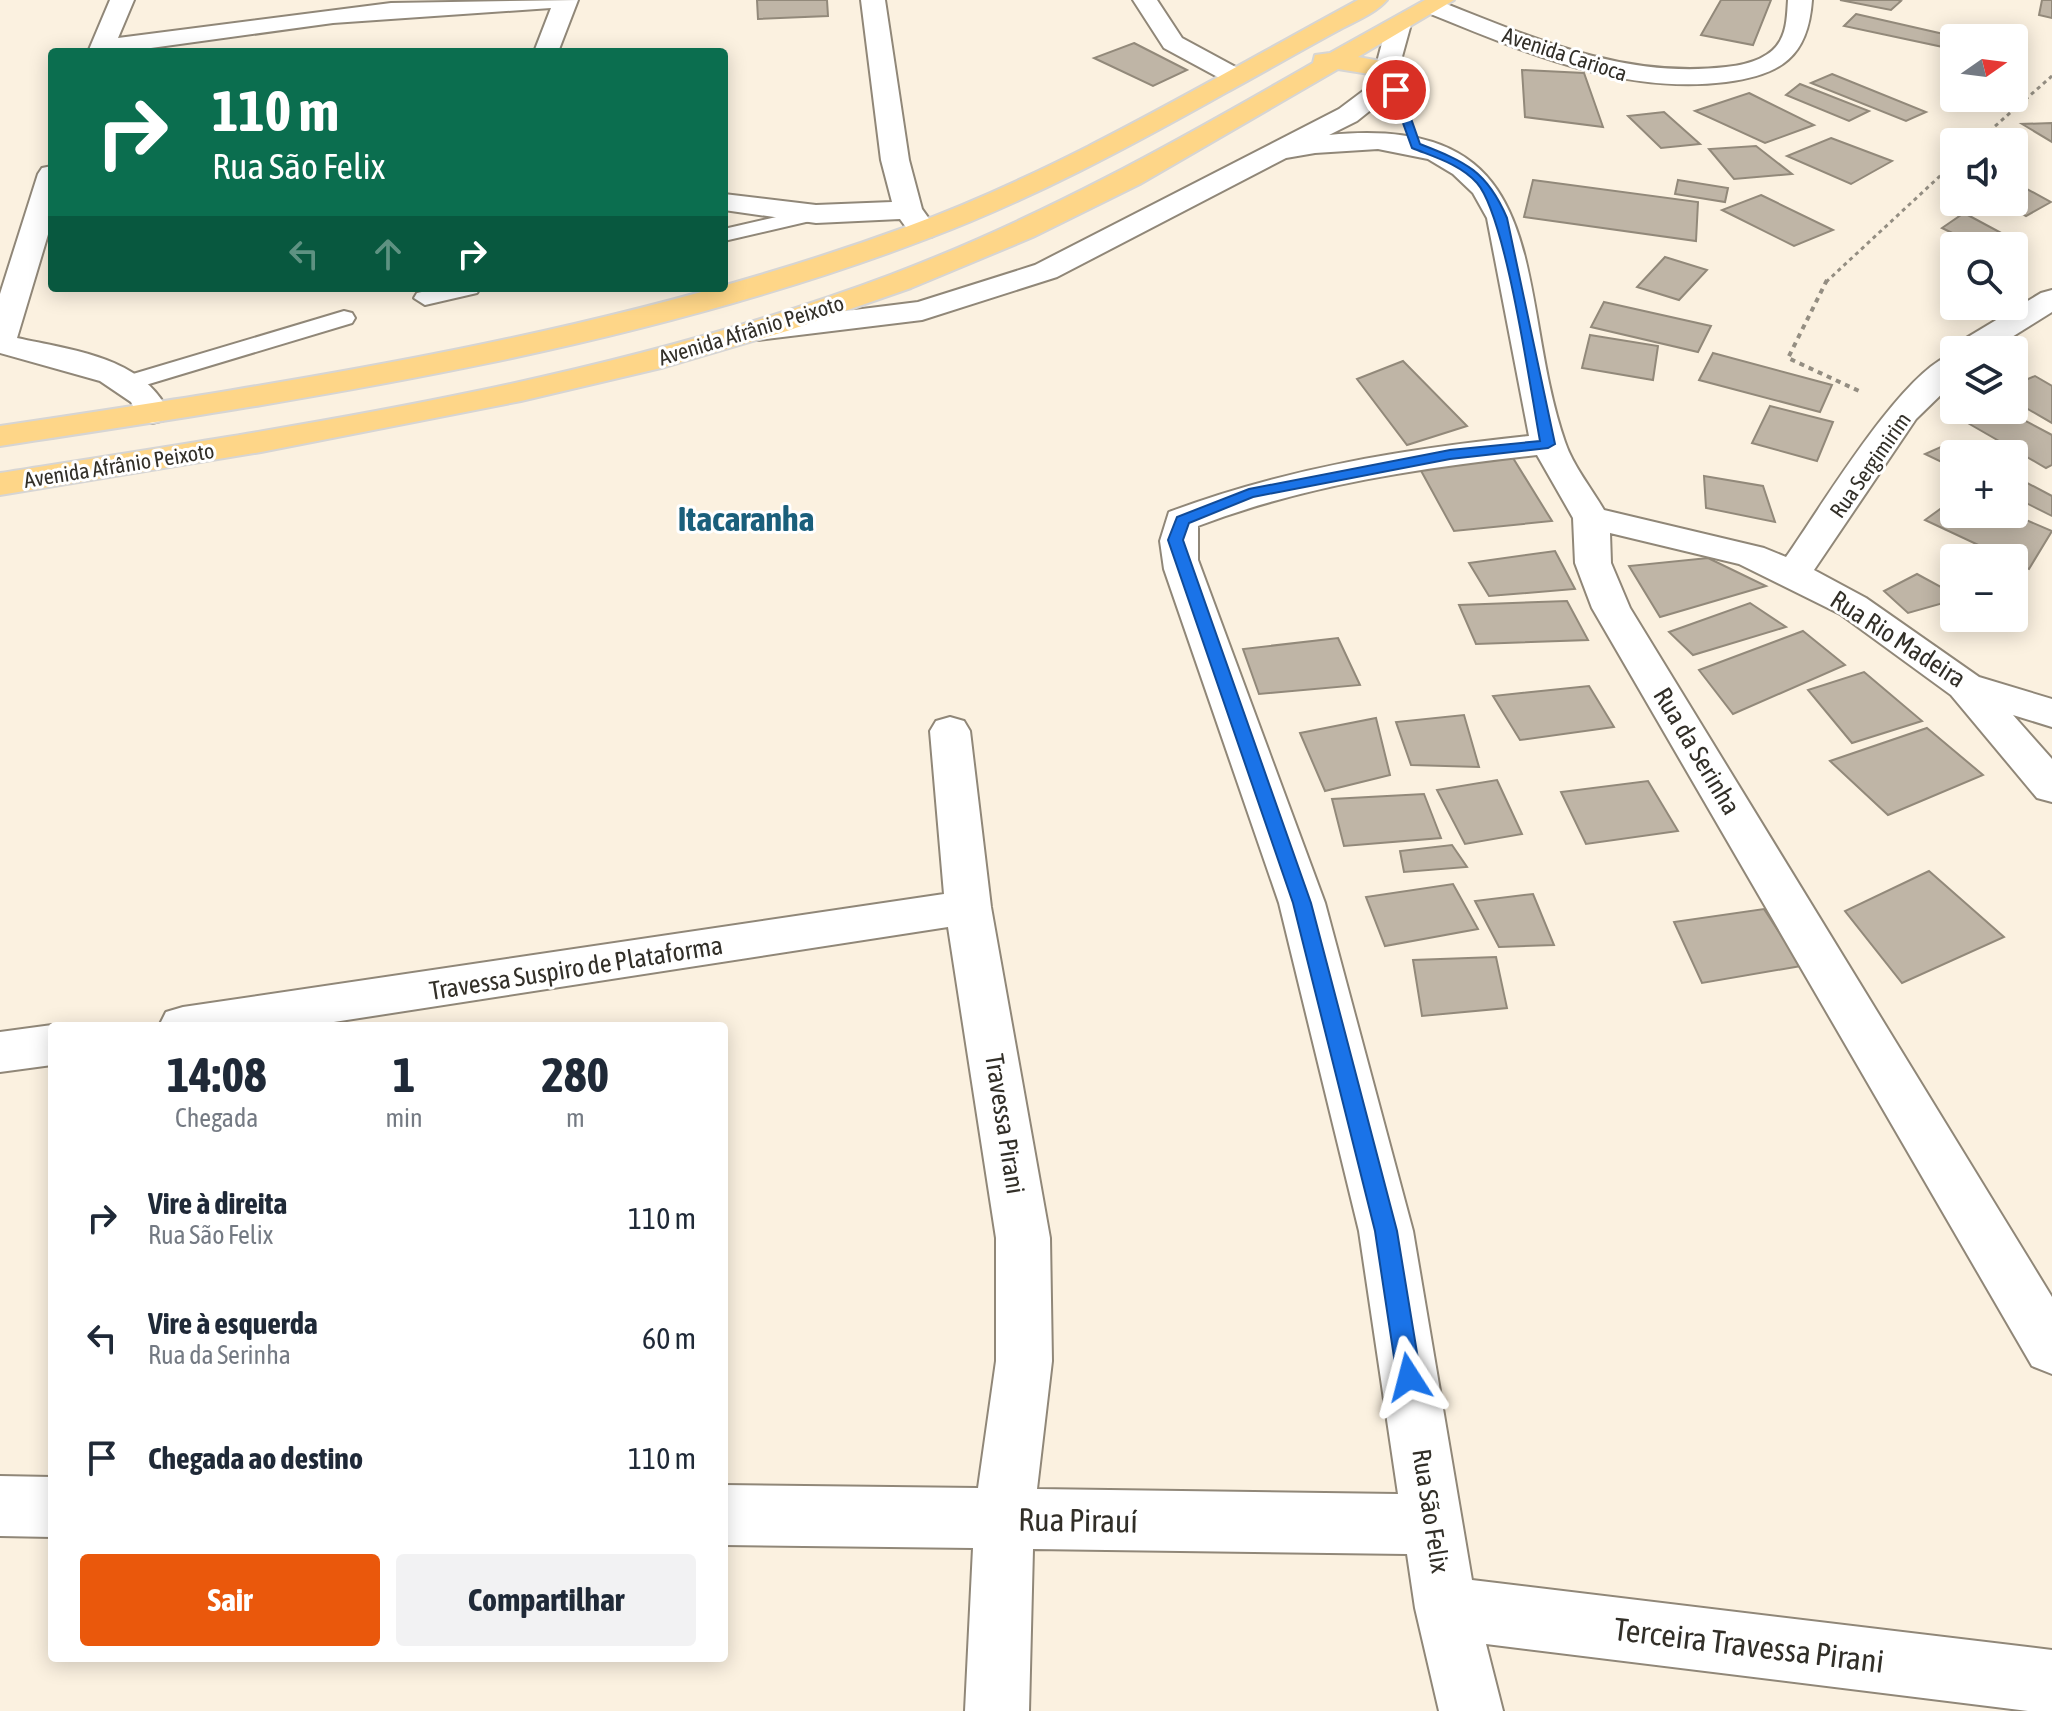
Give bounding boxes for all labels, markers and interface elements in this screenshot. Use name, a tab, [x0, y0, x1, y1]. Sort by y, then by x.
street label: Avenida Carioca	[1499, 22, 1631, 86]
north arrow	[1940, 24, 2028, 112]
map controls	[1940, 24, 2028, 632]
pin	[1362, 56, 1430, 124]
icon: arrive	[1374, 68, 1418, 112]
text: 110 m	[212, 79, 339, 143]
icon: right	[80, 80, 184, 184]
button: sound	[1940, 128, 2028, 216]
text: Rua São Felix	[212, 145, 385, 187]
icon: left	[282, 232, 326, 276]
icon: ahead	[366, 232, 410, 276]
icon: right	[450, 232, 494, 276]
button: search	[1940, 232, 2028, 320]
street label: Avenida Afrânio Peixoto	[655, 289, 847, 371]
button: layers	[1940, 336, 2028, 424]
street label: Rua Sergimirim	[1824, 407, 1916, 523]
street label: Avenida Afrânio Peixoto	[22, 437, 216, 493]
button: +	[1940, 440, 2028, 528]
district label: Itacaranha	[678, 499, 814, 538]
button: −	[1940, 544, 2028, 632]
street label: Rua Rio Madeira	[1825, 584, 1971, 694]
street label: Rua da Serinha	[1647, 682, 1747, 820]
street label: Travessa Suspiro de Plataforma	[427, 930, 725, 1006]
text: 14:08	[167, 1047, 267, 1102]
text: 1	[393, 1047, 415, 1102]
text: 280	[542, 1047, 609, 1102]
street label: Travessa Pirani	[979, 1052, 1031, 1196]
text: Chegada	[175, 1103, 258, 1133]
text: min	[385, 1103, 423, 1133]
text: m	[566, 1103, 585, 1133]
text: Vire à direita	[148, 1186, 287, 1220]
icon: right	[80, 1196, 124, 1240]
text: 110 m	[628, 1201, 696, 1235]
text: Rua São Felix	[148, 1220, 273, 1250]
text: Vire à esquerda	[148, 1306, 318, 1340]
icon: left	[80, 1316, 124, 1360]
text: 60 m	[642, 1321, 696, 1355]
position arrow	[1367, 1335, 1451, 1419]
text: Rua da Serinha	[148, 1340, 291, 1370]
icon: arrive	[80, 1436, 124, 1480]
text: Chegada ao destino	[148, 1441, 363, 1475]
text: 110 m	[628, 1441, 696, 1475]
street label: Rua São Felix	[1406, 1447, 1456, 1576]
street label: Rua Pirauí	[1018, 1500, 1138, 1540]
button: Sair	[80, 1554, 380, 1646]
button: Compartilhar	[396, 1554, 696, 1646]
street label: Terceira Travessa Pirani	[1612, 1610, 1886, 1680]

